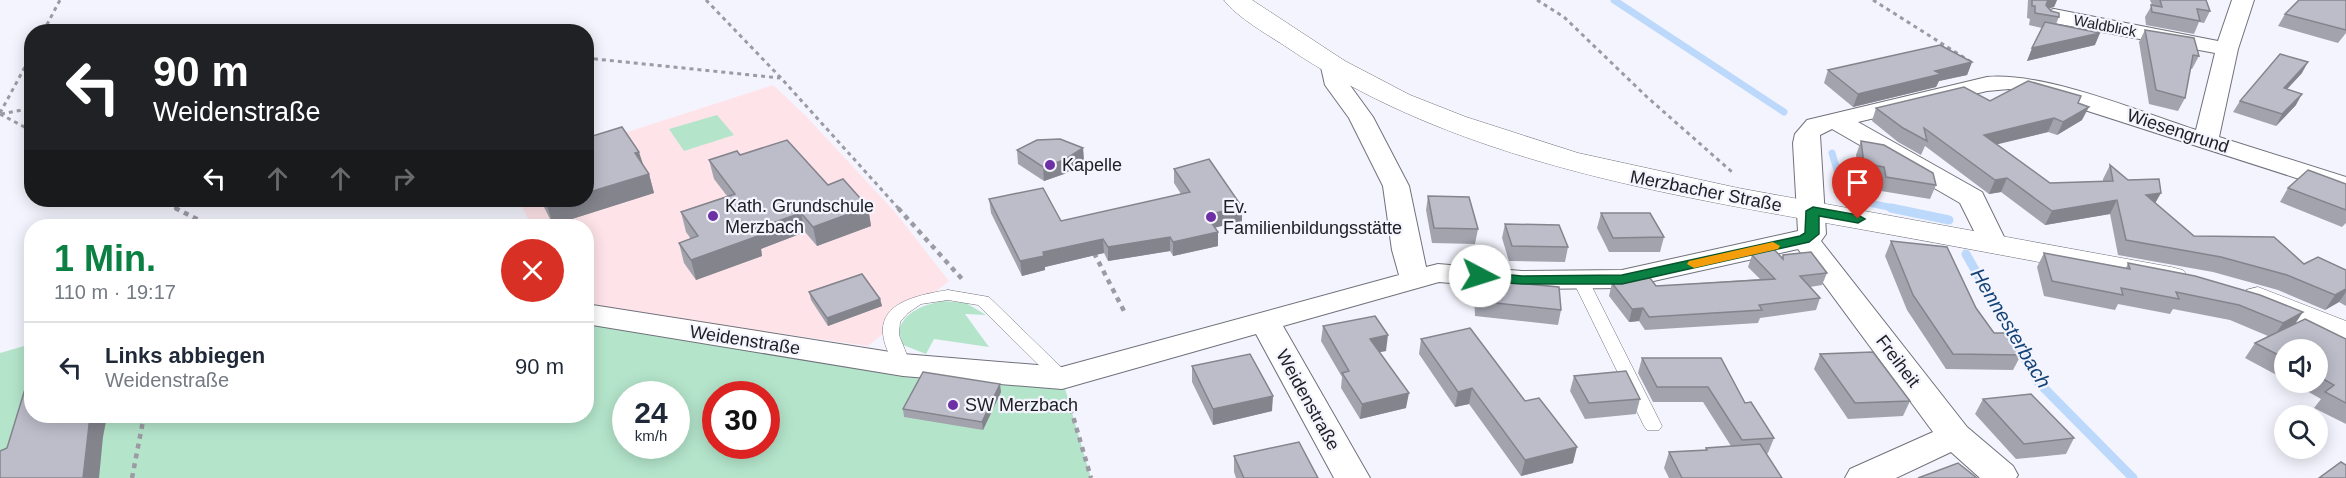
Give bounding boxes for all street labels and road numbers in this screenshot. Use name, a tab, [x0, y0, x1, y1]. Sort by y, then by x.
street label: Waldblick	[2072, 11, 2138, 40]
street label: Wiesengrund	[2124, 105, 2232, 157]
street label: Merzbacher Straße	[1628, 166, 1784, 216]
street label: Weidenstraße	[688, 321, 802, 359]
street label: Freiheit	[1872, 331, 1924, 391]
street label: Weidenstraße	[1272, 346, 1344, 454]

